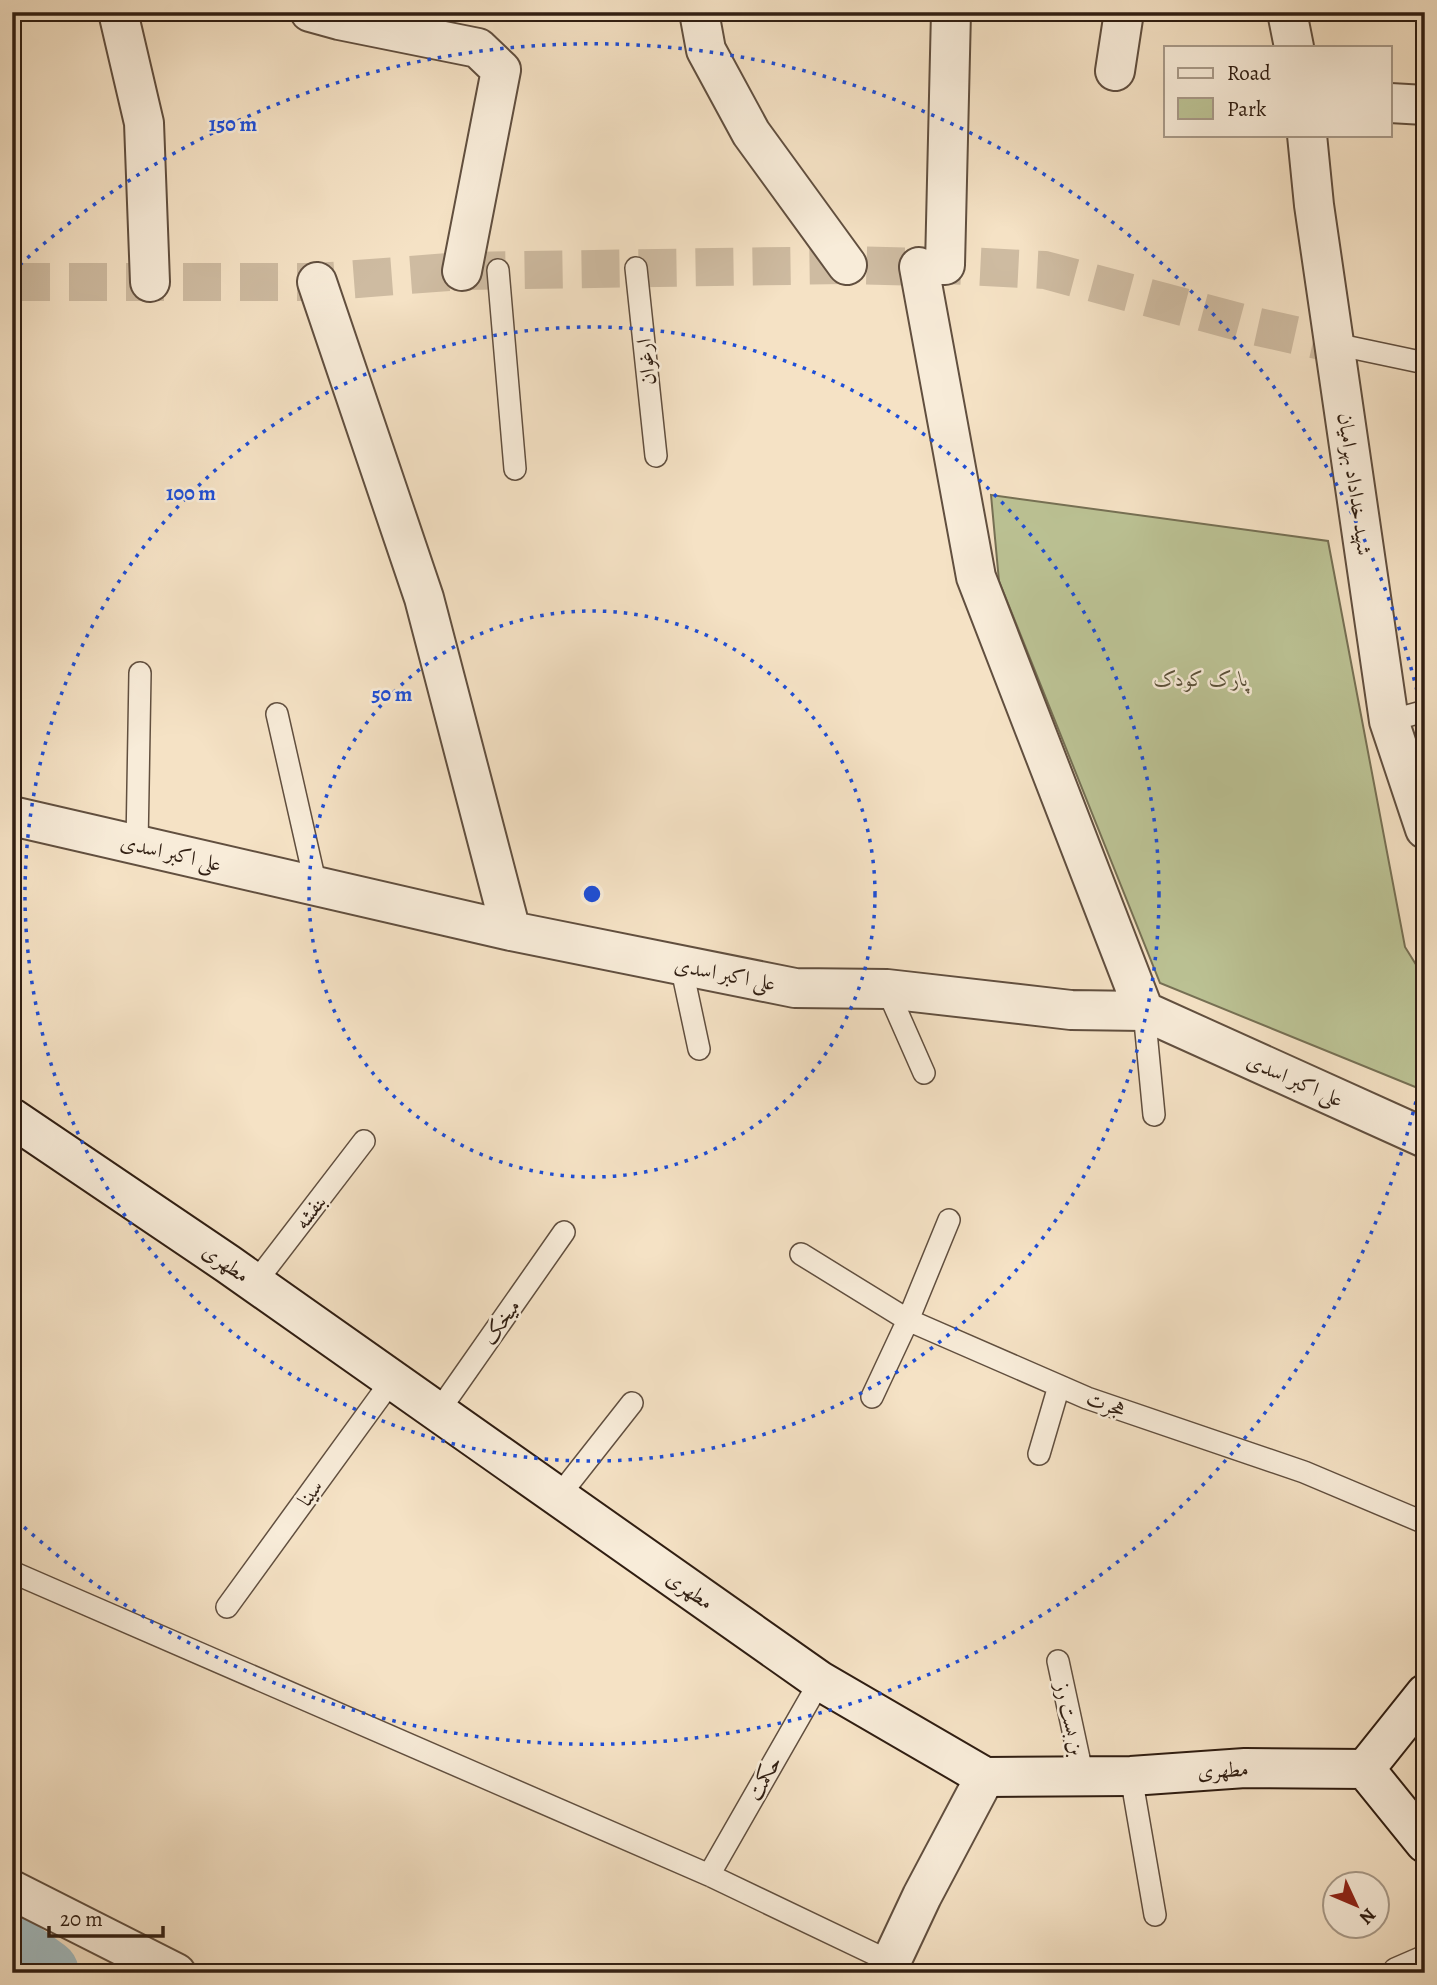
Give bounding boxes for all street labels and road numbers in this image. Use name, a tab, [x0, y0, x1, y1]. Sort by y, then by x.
street label: ارغوان	[630, 337, 662, 387]
street label: شهید خداداد بهرامیان	[1331, 411, 1379, 557]
street label: علی اکبر اسدی	[117, 828, 224, 880]
street label: علی اکبر اسدی	[671, 950, 778, 1000]
street label: علی اکبر اسدی	[1242, 1046, 1348, 1116]
street label: بنفشه	[288, 1189, 332, 1235]
street label: مطهری	[197, 1237, 255, 1289]
street label: میخک	[475, 1294, 527, 1350]
street label: هجرت	[1082, 1384, 1130, 1424]
street label: سینا	[291, 1474, 329, 1512]
street label: مطهری	[661, 1564, 719, 1616]
street label: بن بست رز	[1048, 1678, 1091, 1758]
street label: حکمت	[740, 1750, 788, 1806]
street label: مطهری	[1197, 1755, 1249, 1785]

